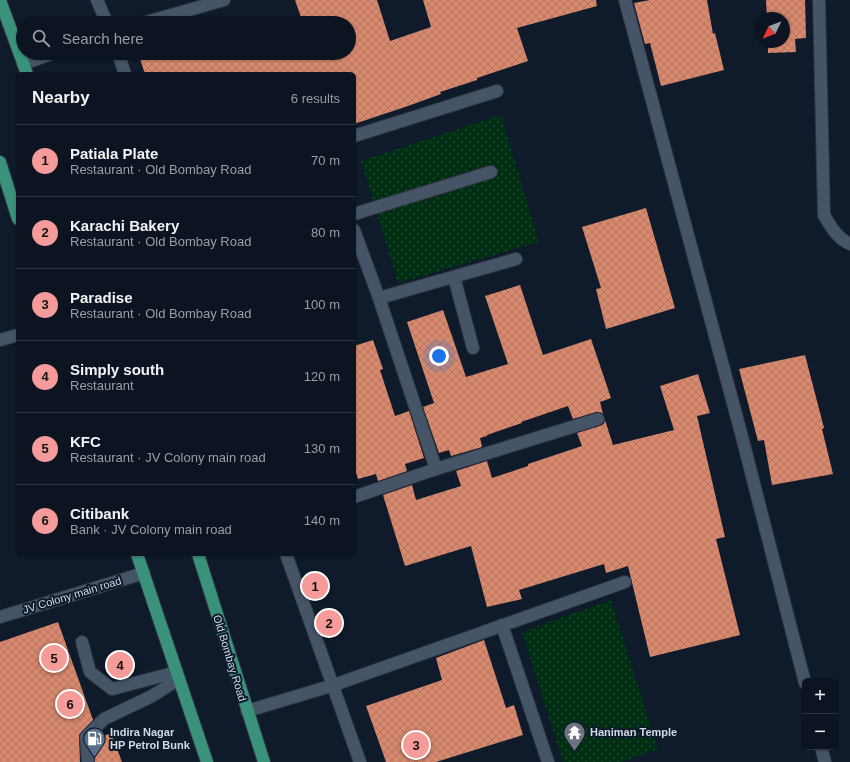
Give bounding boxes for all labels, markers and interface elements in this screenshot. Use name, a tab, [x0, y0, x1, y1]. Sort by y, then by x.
north arrow	[754, 12, 790, 48]
search box	[16, 16, 356, 60]
icon: search	[30, 27, 52, 49]
text: Search here	[62, 30, 144, 47]
text: Nearby	[32, 88, 90, 107]
text: 6 results	[291, 91, 340, 106]
text: Patiala Plate	[70, 145, 158, 162]
text: 1	[41, 153, 49, 168]
text: 70 m	[311, 153, 340, 168]
text: Restaurant · Old Bombay Road	[70, 162, 251, 177]
text: Karachi Bakery	[70, 217, 179, 234]
text: 2	[41, 225, 49, 240]
text: 80 m	[311, 225, 340, 240]
text: Restaurant · Old Bombay Road	[70, 234, 251, 249]
text: Paradise	[70, 289, 133, 306]
text: 3	[41, 297, 49, 312]
text: 100 m	[304, 297, 340, 312]
text: Restaurant · Old Bombay Road	[70, 306, 251, 321]
your location	[429, 346, 449, 366]
text: Simply south	[70, 361, 164, 378]
text: 4	[41, 369, 49, 384]
text: 120 m	[304, 369, 340, 384]
text: Restaurant	[70, 378, 134, 393]
text: KFC	[70, 433, 101, 450]
text: 5	[41, 441, 49, 456]
text: 130 m	[304, 441, 340, 456]
text: Restaurant · JV Colony main road	[70, 450, 266, 465]
text: Citibank	[70, 505, 129, 522]
text: 6	[41, 513, 49, 528]
text: 140 m	[304, 513, 340, 528]
text: Bank · JV Colony main road	[70, 522, 232, 537]
pin: 1	[302, 571, 328, 601]
street label: JV Colony main road	[21, 574, 123, 616]
pin: 2	[316, 608, 342, 638]
street label: Old Bombay Road	[211, 613, 249, 703]
pin: 5	[41, 643, 67, 673]
pin: 4	[107, 650, 133, 680]
map controls	[802, 678, 838, 750]
button: +	[802, 678, 838, 714]
pin: 6	[57, 689, 83, 719]
button: −	[802, 714, 838, 750]
temple icon: Haniman Temple	[561, 719, 587, 752]
fuel station icon: Indira Nagar HP Petrol Bunk	[82, 725, 108, 758]
place label: Indira Nagar HP Petrol Bunk	[110, 726, 191, 751]
place label: Haniman Temple	[590, 726, 677, 738]
pin: 3	[403, 730, 429, 760]

